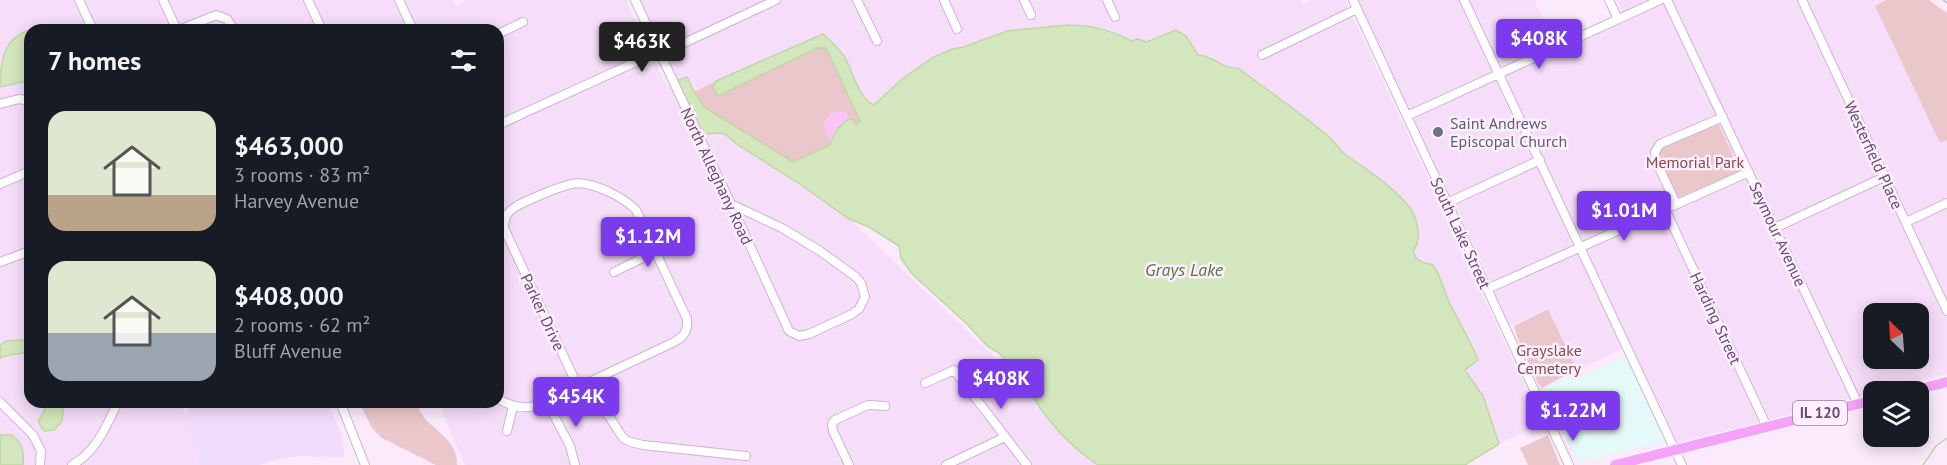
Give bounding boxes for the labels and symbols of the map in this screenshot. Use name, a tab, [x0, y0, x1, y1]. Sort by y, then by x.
pin: $408K	[1497, 19, 1581, 70]
pin: $463K	[600, 22, 684, 73]
street label: Westerfield Place	[1840, 98, 1908, 212]
street label: North Alleghany Road	[676, 104, 758, 248]
place label: Saint Andrews Episcopal Church	[1450, 113, 1567, 151]
marker: Saint Andrews Episcopal Church	[1431, 125, 1445, 139]
park label: Memorial Park	[1646, 152, 1745, 172]
street label: South Lake Street	[1426, 174, 1496, 292]
street label: Seymour Avenue	[1745, 179, 1811, 289]
pin: $1.01M	[1575, 191, 1673, 242]
pin: $1.12M	[599, 217, 697, 268]
water label: Grays Lake	[1145, 258, 1224, 281]
street label: Harding Street	[1686, 269, 1746, 368]
street label: Parker Drive	[516, 270, 570, 354]
north arrow	[1863, 303, 1929, 369]
park label: Grayslake Cemetery	[1516, 340, 1582, 378]
pin: $408K	[959, 359, 1043, 410]
pin: $454K	[534, 377, 618, 428]
pin: $1.22M	[1524, 391, 1622, 442]
road number: IL 120	[1793, 401, 1847, 425]

